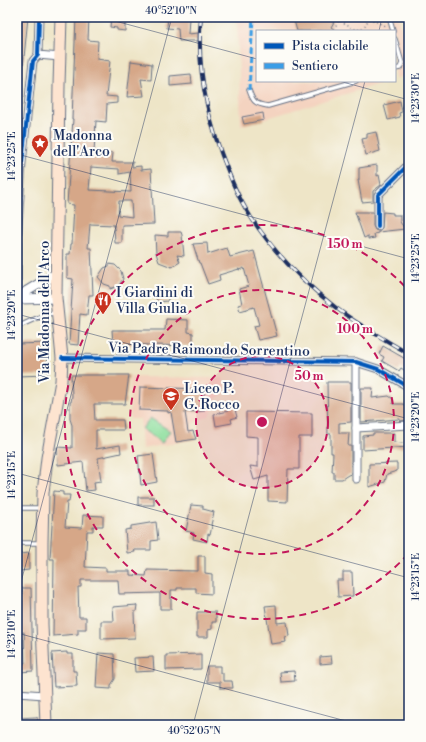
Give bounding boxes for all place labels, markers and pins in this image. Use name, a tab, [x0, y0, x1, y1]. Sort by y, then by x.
place label: Madonna dell'Arco	[53, 127, 113, 161]
place icon: Madonna dell'Arco	[30, 133, 50, 158]
place label: I Giardini di Villa Giulia	[115, 284, 194, 318]
restaurant icon: I Giardini di Villa Giulia	[93, 290, 113, 315]
place label: Liceo P. G. Rocco	[184, 380, 240, 414]
school or university icon: Liceo P. G. Rocco	[161, 386, 181, 411]
centre of rings	[255, 415, 269, 429]

